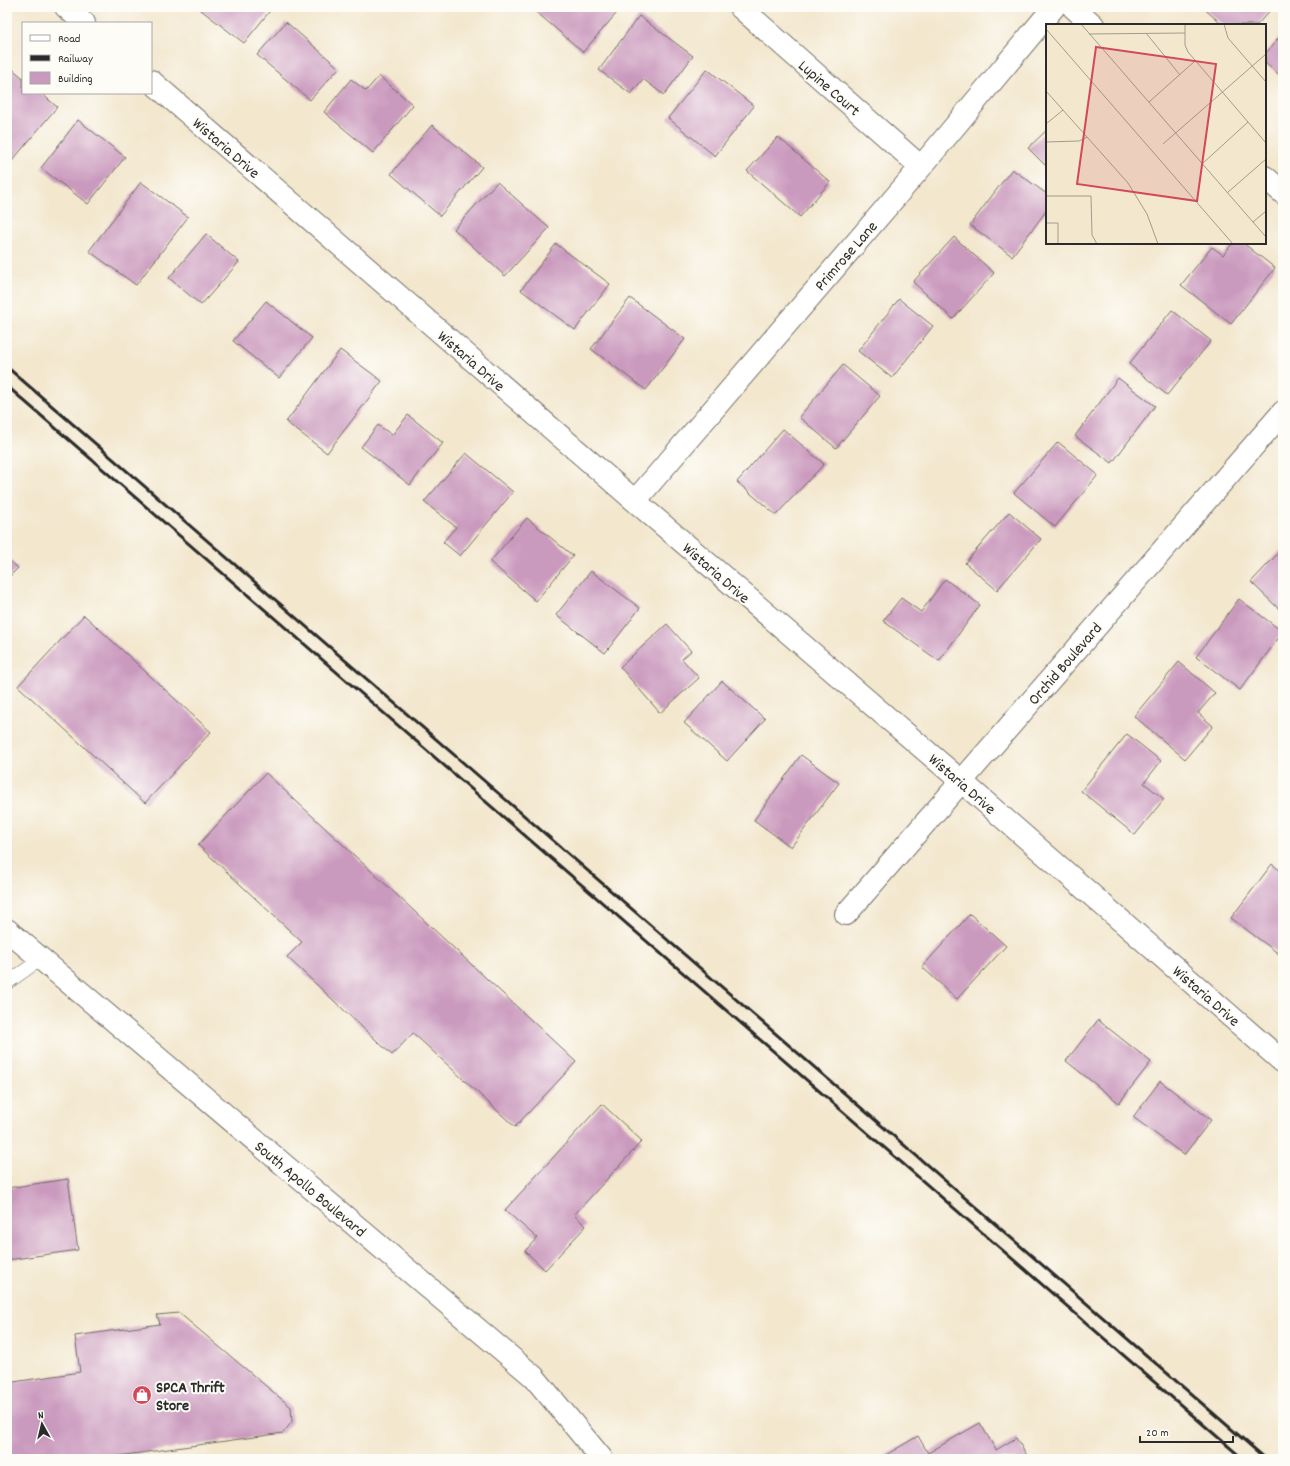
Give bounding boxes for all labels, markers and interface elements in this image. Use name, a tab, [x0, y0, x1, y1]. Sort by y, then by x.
legend	[22, 22, 152, 94]
inset map	[1046, 24, 1266, 244]
text: Road	[58, 31, 80, 48]
text: Railway	[58, 51, 94, 68]
street label: Lupine Court	[792, 55, 865, 122]
text: Building	[58, 71, 93, 88]
street label: Wistaria Drive	[186, 113, 264, 185]
street label: Primrose Lane	[810, 217, 884, 297]
street label: Wistaria Drive	[431, 326, 509, 398]
street label: Wistaria Drive	[676, 538, 754, 610]
street label: Orchid Boulevard	[1023, 618, 1108, 711]
street label: Wistaria Drive	[922, 749, 1000, 821]
street label: Wistaria Drive	[1166, 961, 1244, 1033]
street label: South Apollo Boulevard	[249, 1136, 370, 1244]
place label: SPCA Thrift Store	[156, 1377, 225, 1418]
shop icon: SPCA Thrift Store	[131, 1384, 153, 1406]
north arrow	[22, 1404, 62, 1444]
text: N	[37, 1408, 45, 1424]
scale bar	[1140, 1418, 1233, 1444]
text: 20 m	[1146, 1425, 1169, 1442]

